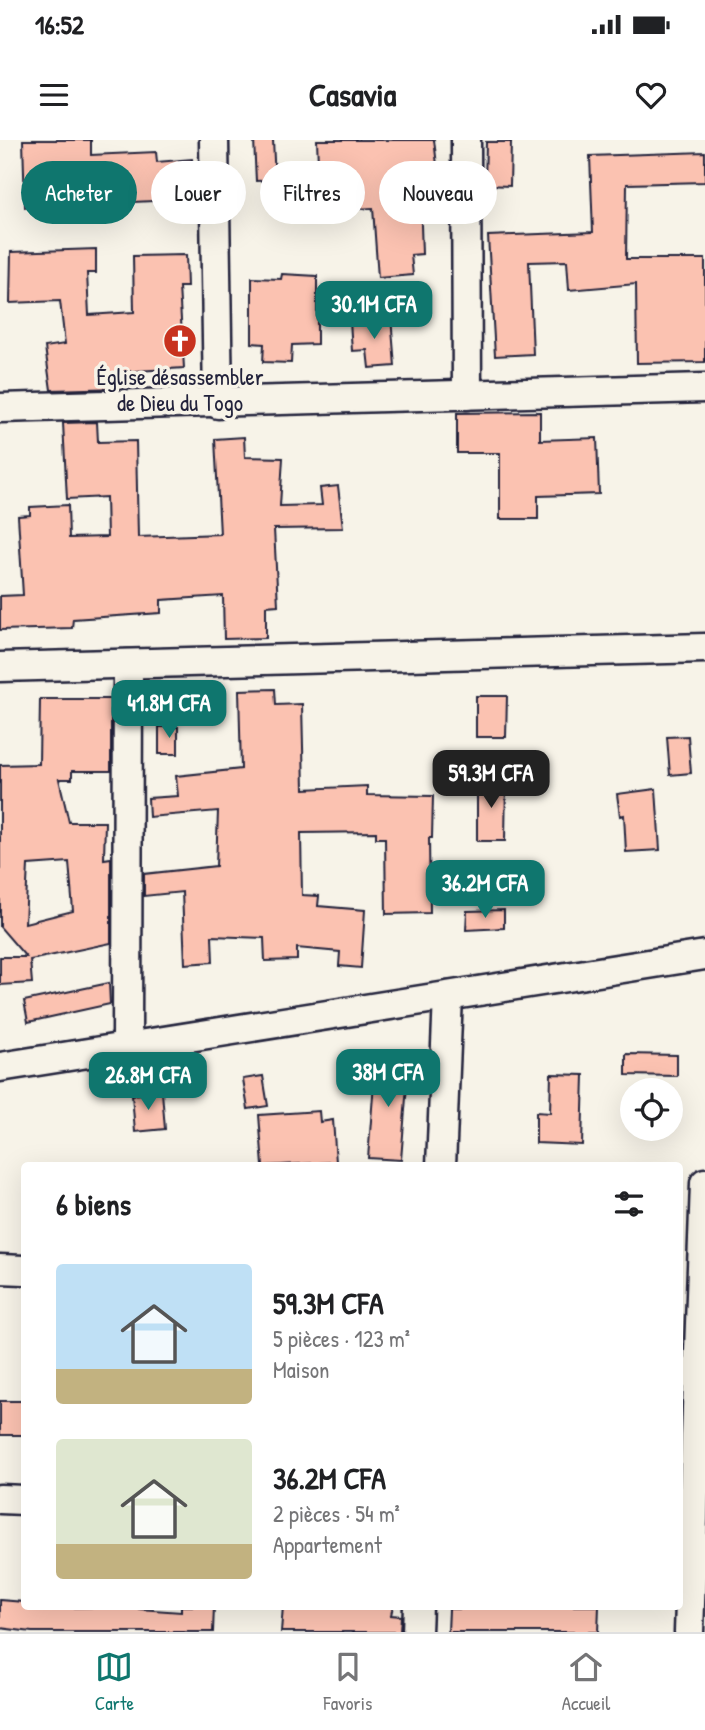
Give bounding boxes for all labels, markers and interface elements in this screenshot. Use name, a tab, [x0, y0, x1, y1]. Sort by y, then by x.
text: 16:52	[35, 7, 84, 42]
text: Casavia	[309, 73, 396, 116]
icon: menu	[35, 76, 73, 114]
icon: heart	[632, 76, 670, 114]
chip: Acheter	[21, 161, 137, 224]
chip: Louer	[151, 161, 246, 224]
chip: Filtres	[260, 161, 365, 224]
chip: Nouveau	[379, 161, 497, 224]
pin: 30.1M CFA	[294, 282, 454, 341]
text: 30.1M CFA	[331, 288, 417, 319]
church icon: Église désassembler de Dieu du Togo	[161, 322, 199, 360]
place label: Église désassembler de Dieu du Togo	[96, 361, 264, 418]
pin: 41.8M CFA	[89, 680, 249, 740]
text: 41.8M CFA	[127, 687, 211, 718]
pin: 59.3M CFA	[411, 750, 571, 810]
text: 59.3M CFA	[449, 757, 533, 788]
pin: 36.2M CFA	[405, 860, 565, 920]
text: 36.2M CFA	[442, 867, 528, 898]
pin: 38M CFA	[323, 1049, 453, 1109]
pin: 26.8M CFA	[68, 1052, 228, 1112]
text: 38M CFA	[352, 1056, 424, 1087]
text: 26.8M CFA	[105, 1059, 191, 1090]
map controls	[620, 1078, 683, 1141]
button: locate	[620, 1078, 683, 1141]
text: 6 biens	[56, 1184, 131, 1224]
icon: filters	[610, 1185, 648, 1223]
text: 59.3M CFA	[273, 1283, 384, 1323]
icon: home	[112, 1292, 196, 1376]
text: 5 pièces · 123 m²	[273, 1323, 410, 1354]
text: Maison	[273, 1354, 329, 1385]
text: 36.2M CFA	[273, 1458, 386, 1498]
icon: home	[112, 1467, 196, 1551]
text: 2 pièces · 54 m²	[273, 1498, 400, 1529]
text: Appartement	[273, 1529, 382, 1560]
tab: Carte	[95, 1648, 134, 1716]
tab: Favoris	[324, 1648, 372, 1716]
tab: Accueil	[562, 1648, 610, 1716]

